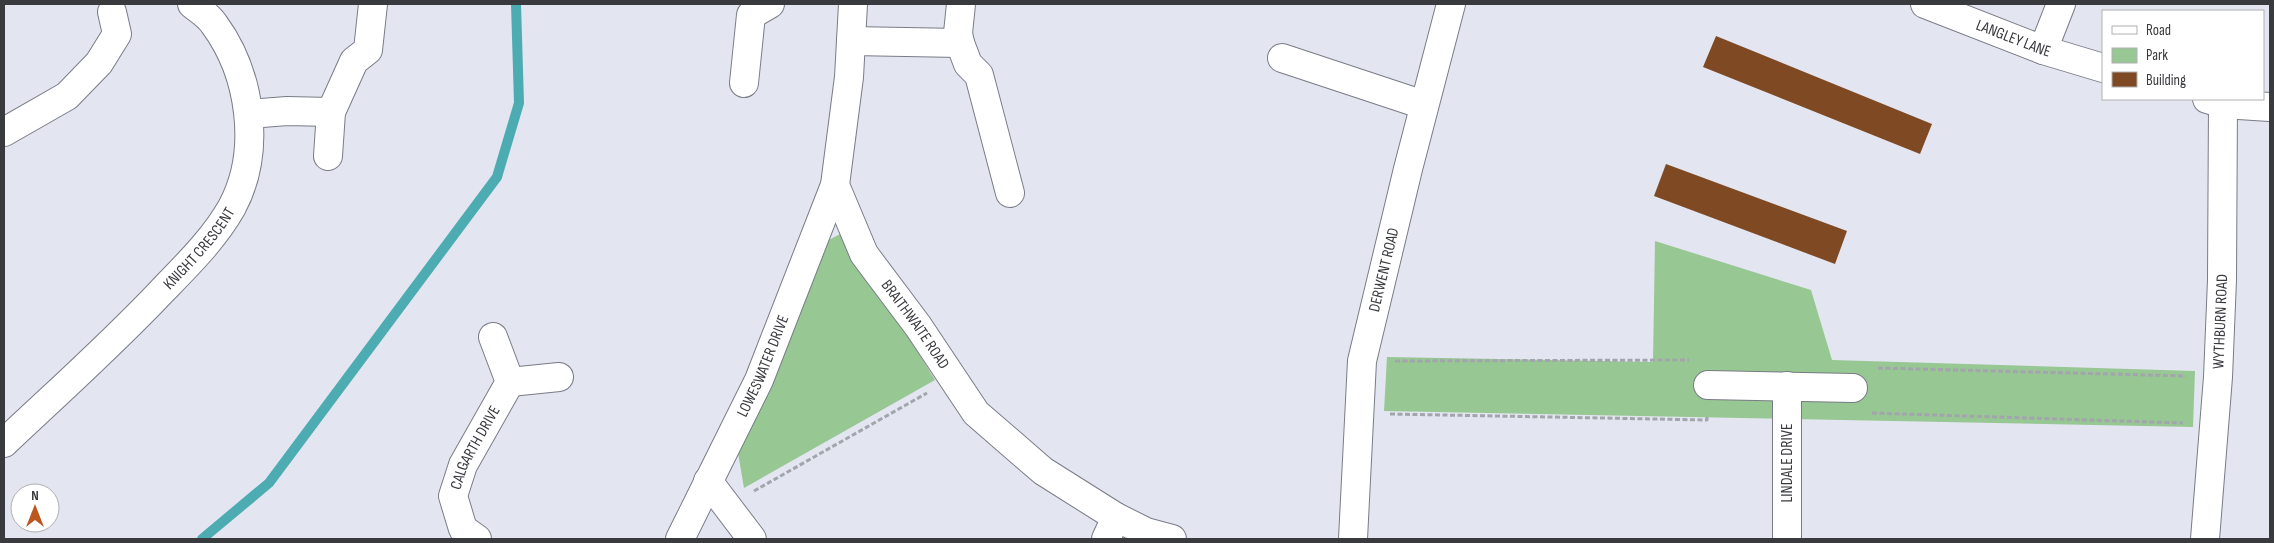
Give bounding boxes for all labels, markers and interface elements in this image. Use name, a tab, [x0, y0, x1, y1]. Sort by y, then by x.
legend	[2102, 10, 2264, 100]
street label: LANGLEY LANE	[1973, 15, 2053, 61]
text: Road	[2146, 21, 2171, 40]
text: Park	[2146, 46, 2168, 65]
text: Building	[2146, 71, 2186, 90]
street label: KNIGHT CRESCENT	[159, 204, 239, 293]
street label: DERWENT ROAD	[1365, 226, 1403, 314]
street label: WYTHBURN ROAD	[2209, 274, 2232, 369]
street label: BRAITHWAITE ROAD	[877, 276, 953, 373]
street label: LOWESWATER DRIVE	[733, 312, 793, 420]
street label: CALGARTH DRIVE	[446, 402, 504, 492]
street label: LINDALE DRIVE	[1778, 423, 1797, 503]
north arrow	[10, 483, 60, 533]
text: N	[31, 487, 39, 504]

